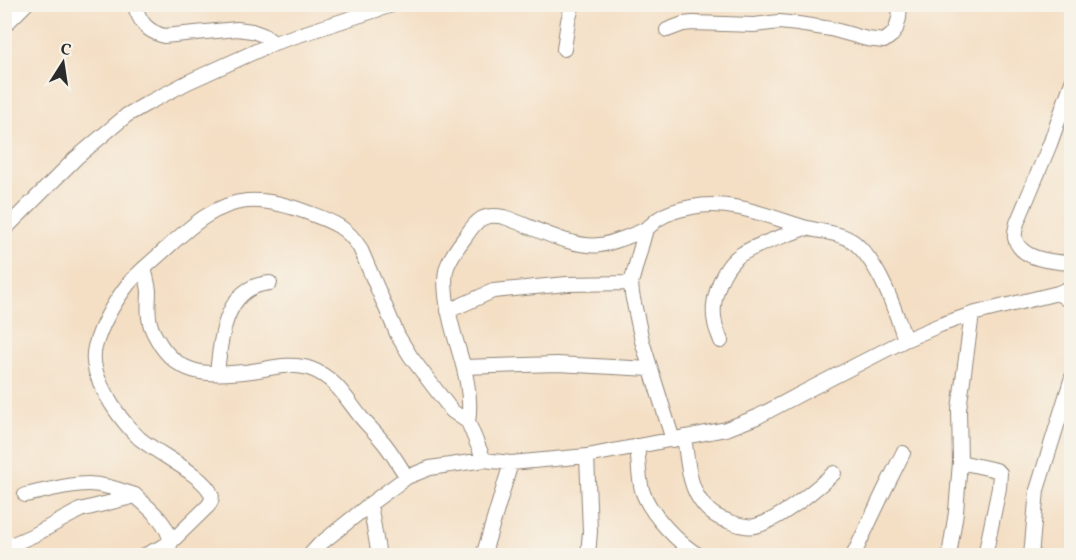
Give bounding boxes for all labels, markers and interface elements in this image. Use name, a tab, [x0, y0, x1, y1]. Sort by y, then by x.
north arrow	[33, 33, 93, 93]
text: С	[58, 38, 73, 62]

